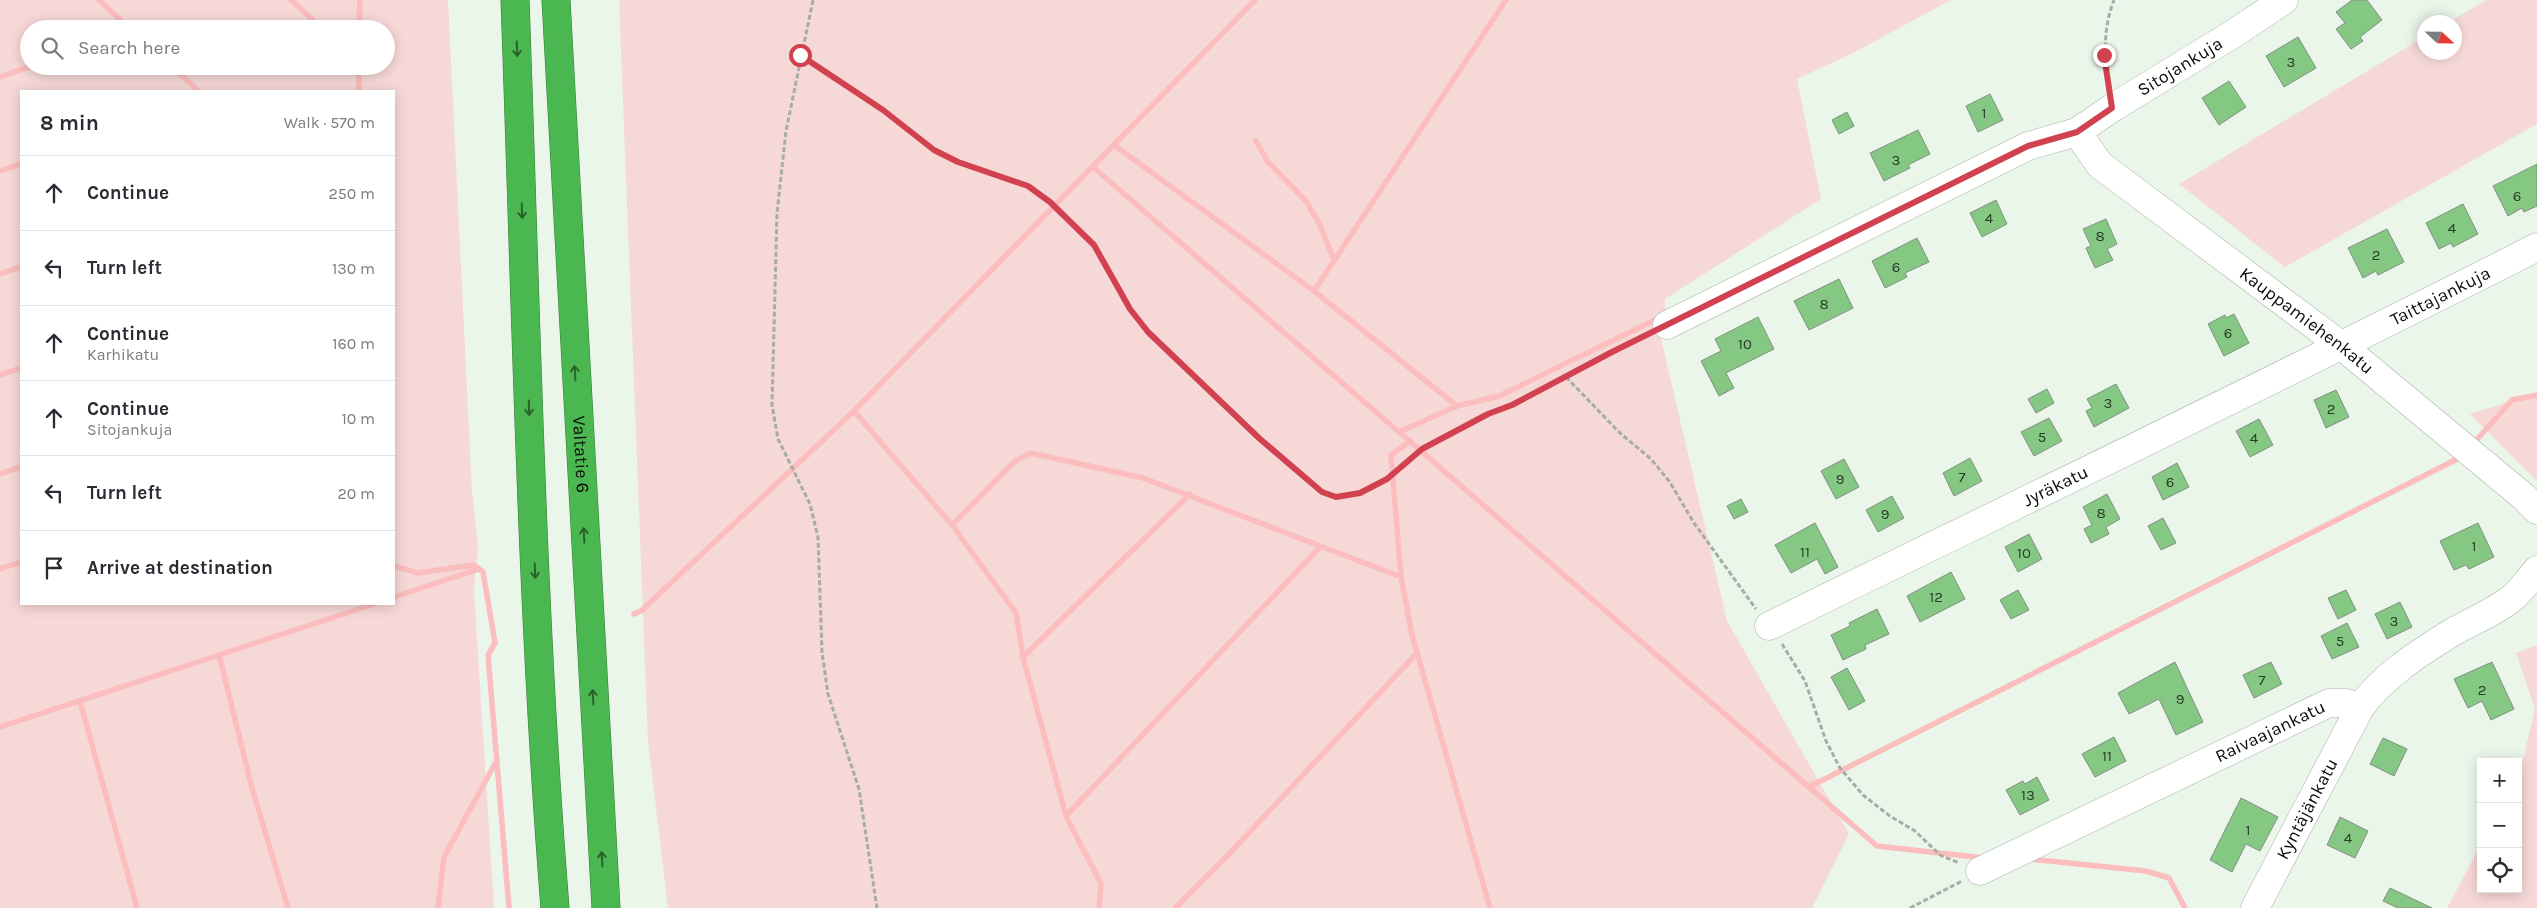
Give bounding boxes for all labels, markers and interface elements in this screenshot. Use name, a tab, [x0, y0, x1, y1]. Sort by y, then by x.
north arrow	[2417, 15, 2462, 60]
search box	[20, 20, 395, 75]
street label: Sitojankuja	[2133, 32, 2227, 101]
icon: search	[38, 34, 66, 62]
text: Search here	[78, 37, 180, 59]
one-way arrow	[512, 40, 521, 56]
route start	[789, 44, 812, 67]
route end	[2093, 44, 2116, 67]
house number: 3	[2287, 53, 2295, 71]
house number: 1	[1982, 104, 1986, 122]
text: 8 min	[40, 111, 99, 135]
text: Walk · 570 m	[284, 113, 375, 132]
house number: 3	[1892, 151, 1900, 169]
icon: ahead	[40, 179, 68, 207]
text: Continue	[87, 182, 169, 204]
text: 250 m	[328, 184, 375, 203]
house number: 6	[2513, 187, 2521, 205]
one-way arrow	[518, 203, 527, 219]
house number: 4	[1985, 209, 1994, 227]
house number: 4	[2448, 219, 2457, 237]
house number: 8	[2095, 227, 2105, 245]
house number: 2	[2372, 246, 2380, 264]
icon: left	[40, 254, 68, 282]
text: Turn left	[87, 257, 162, 279]
house number: 6	[1892, 258, 1900, 276]
text: 130 m	[332, 259, 375, 278]
street label: Kauppamiehenkatu	[2235, 262, 2378, 379]
street label: Taittajankuja	[2387, 262, 2494, 330]
house number: 8	[1819, 295, 1829, 313]
text: Continue	[87, 323, 169, 345]
house number: 6	[2224, 324, 2232, 342]
icon: ahead	[40, 329, 68, 357]
text: 160 m	[332, 334, 375, 353]
house number: 10	[1738, 335, 1752, 353]
text: Karhikatu	[87, 345, 159, 364]
one-way arrow	[571, 365, 580, 381]
house number: 3	[2104, 394, 2112, 412]
text: Continue	[87, 398, 169, 420]
one-way arrow	[525, 400, 534, 416]
house number: 2	[2327, 400, 2335, 418]
icon: ahead	[40, 404, 68, 432]
text: 10 m	[341, 409, 375, 428]
street label: Valtatie 6	[568, 415, 594, 493]
text: Sitojankuja	[87, 420, 172, 439]
house number: 5	[2038, 428, 2046, 446]
house number: 4	[2250, 429, 2259, 447]
street label: Jyräkatu	[2019, 461, 2092, 511]
house number: 7	[1958, 468, 1966, 486]
house number: 9	[1836, 470, 1844, 488]
house number: 6	[2166, 473, 2174, 491]
icon: left	[40, 479, 68, 507]
text: Turn left	[87, 482, 162, 504]
text: 20 m	[337, 484, 375, 503]
house number: 8	[2096, 504, 2106, 522]
house number: 9	[1881, 505, 1889, 523]
one-way arrow	[579, 527, 588, 543]
house number: 1	[2472, 537, 2476, 555]
house number: 11	[1800, 543, 1810, 561]
house number: 10	[2017, 544, 2031, 562]
icon: arrive	[40, 554, 68, 582]
text: Arrive at destination	[87, 557, 273, 579]
one-way arrow	[530, 562, 540, 579]
house number: 12	[1929, 588, 1943, 606]
house number: 3	[2390, 612, 2398, 630]
house number: 5	[2336, 632, 2344, 650]
house number: 7	[2258, 671, 2266, 689]
house number: 2	[2478, 681, 2486, 699]
one-way arrow	[588, 689, 597, 705]
house number: 9	[2176, 690, 2184, 708]
street label: Raivaajankatu	[2212, 696, 2329, 767]
house number: 11	[2102, 747, 2112, 765]
street label: Kyntäjänkatu	[2271, 755, 2343, 863]
map controls	[2477, 758, 2522, 893]
button: +	[2477, 758, 2522, 803]
house number: 13	[2021, 786, 2035, 804]
button: −	[2477, 803, 2522, 848]
house number: 1	[2246, 821, 2250, 839]
house number: 4	[2344, 829, 2353, 847]
button: locate	[2477, 848, 2522, 893]
one-way arrow	[598, 852, 607, 868]

